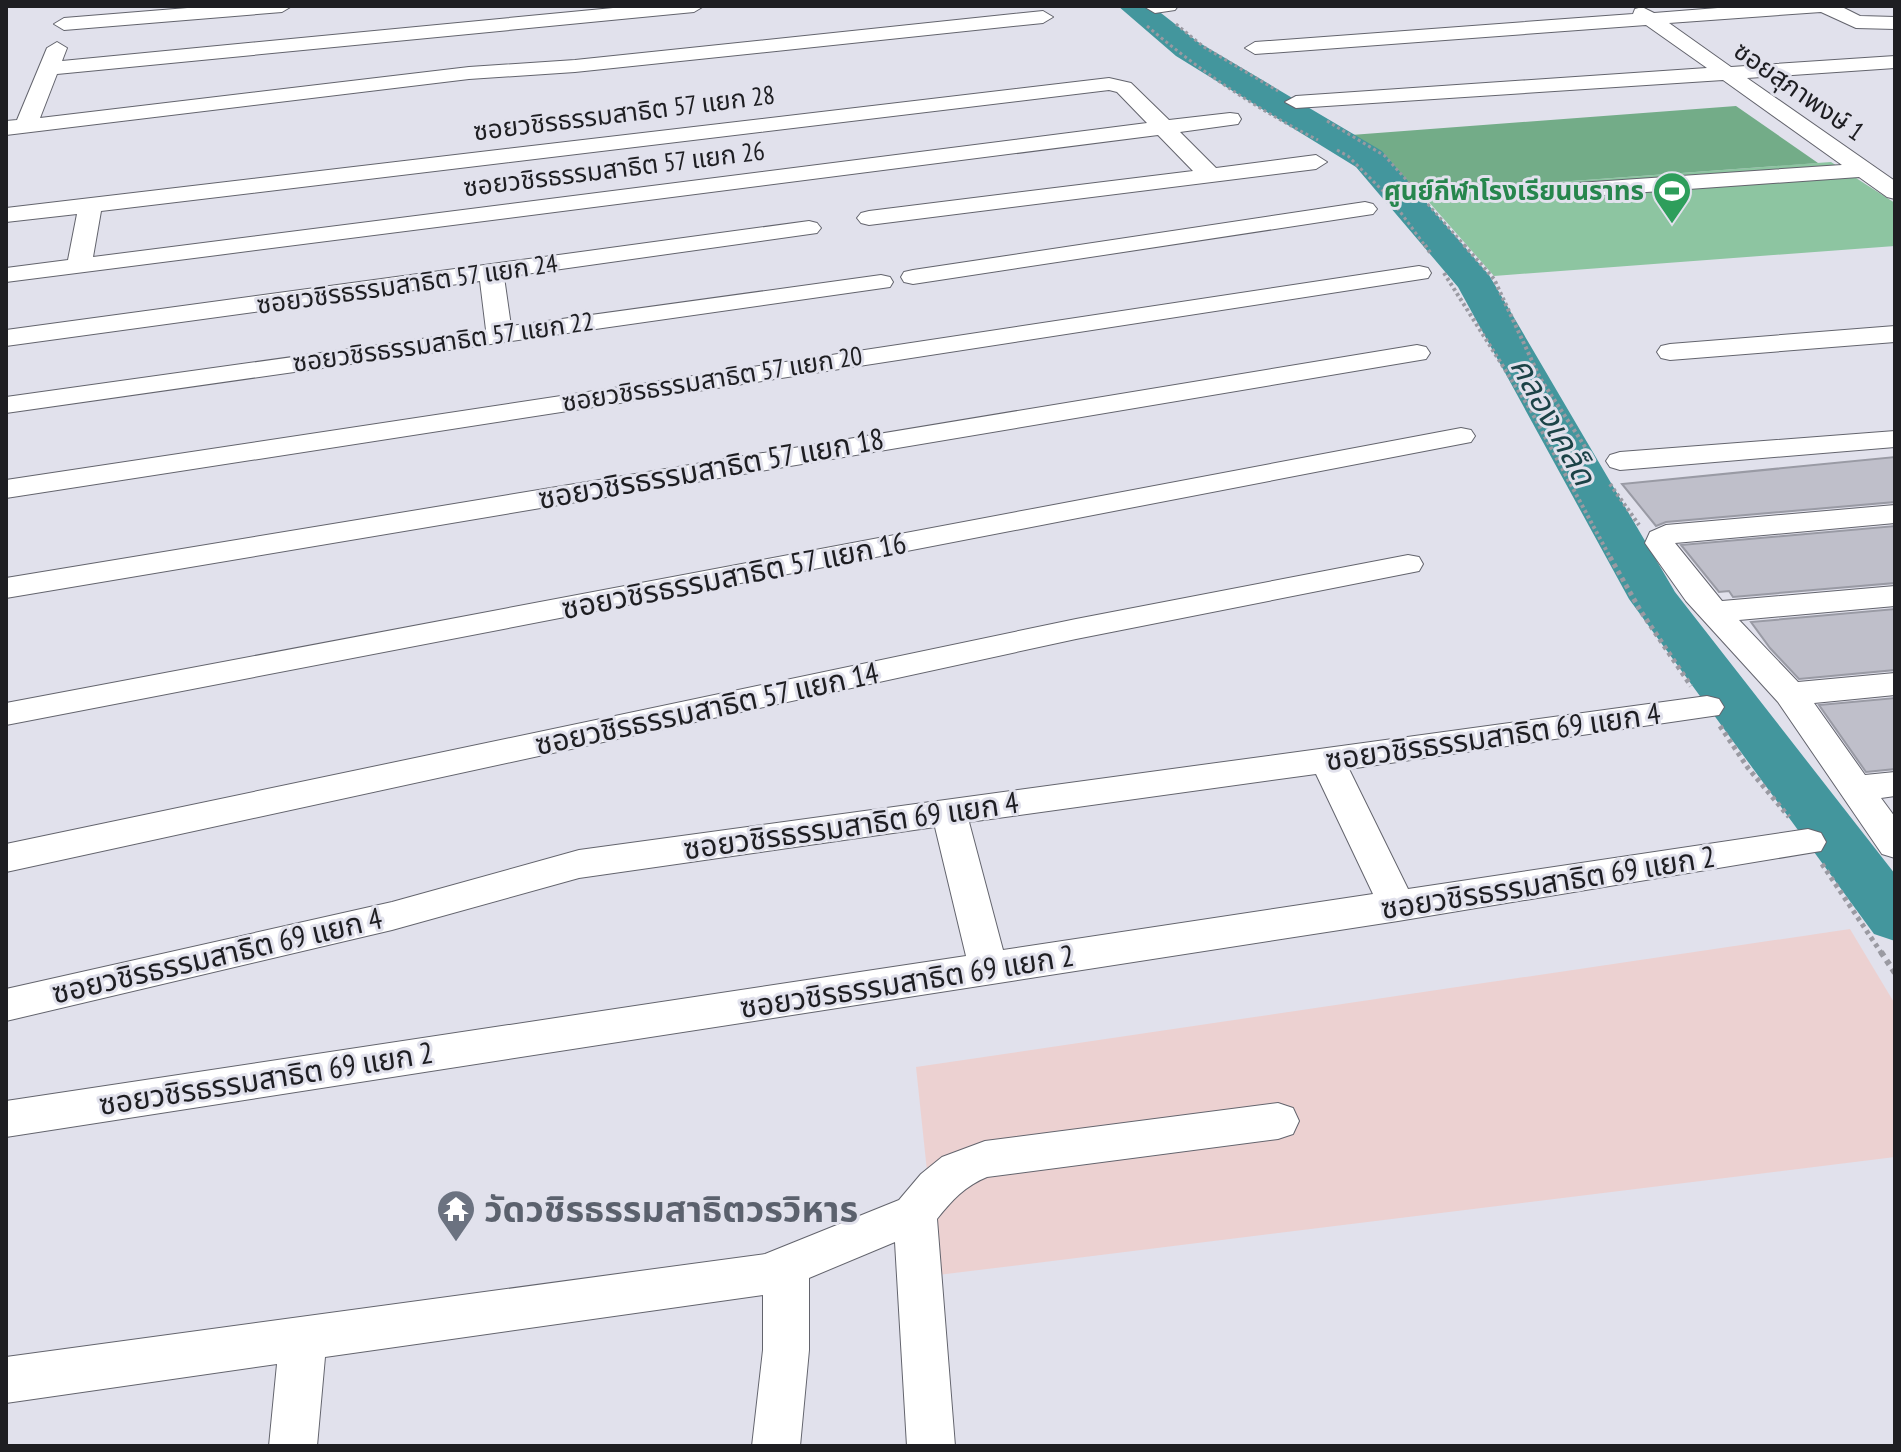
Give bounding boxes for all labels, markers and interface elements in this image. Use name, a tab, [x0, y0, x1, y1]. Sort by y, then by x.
street label: ซอยสุภาพงษ์ 1	[1728, 34, 1871, 148]
street label: ซอยวชิรธรรมสาธิต 57 แยก 28	[471, 78, 777, 147]
street label: ซอยวชิรธรรมสาธิต 57 แยก 26	[461, 134, 767, 203]
sports icon: ศูนย์กีฬาโรงเรียนนราทร	[1651, 170, 1693, 225]
place label: ศูนย์กีฬาโรงเรียนนราทร	[1384, 174, 1644, 207]
street label: ซอยวชิรธรรมสาธิต 57 แยก 24	[254, 246, 560, 321]
street label: ซอยวชิรธรรมสาธิต 57 แยก 22	[290, 304, 595, 379]
street label: ซอยวชิรธรรมสาธิต 57 แยก 20	[559, 338, 864, 419]
water label: คลองเคล็ด	[1502, 349, 1607, 493]
street label: ซอยวชิรธรรมสาธิต 57 แยก 18	[535, 418, 887, 517]
street label: ซอยวชิรธรรมสาธิต 57 แยก 16	[558, 522, 909, 627]
street label: ซอยวชิรธรรมสาธิต 57 แยก 14	[531, 652, 882, 763]
street label: ซอยวชิรธรรมสาธิต 69 แยก 4	[1323, 693, 1663, 778]
street label: ซอยวชิรธรรมสาธิต 69 แยก 4	[681, 782, 1021, 867]
street label: ซอยวชิรธรรมสาธิต 69 แยก 2	[1378, 836, 1718, 927]
street label: ซอยวชิรธรรมสาธิต 69 แยก 4	[48, 898, 386, 1012]
street label: ซอยวชิรธรรมสาธิต 69 แยก 2	[737, 935, 1077, 1026]
street label: ซอยวชิรธรรมสาธิต 69 แยก 2	[96, 1032, 436, 1123]
place label: วัดวชิรธรรมสาธิตวรวิหาร	[484, 1185, 858, 1232]
temple icon: วัดวชิรธรรมสาธิตวรวิหาร	[435, 1188, 477, 1243]

